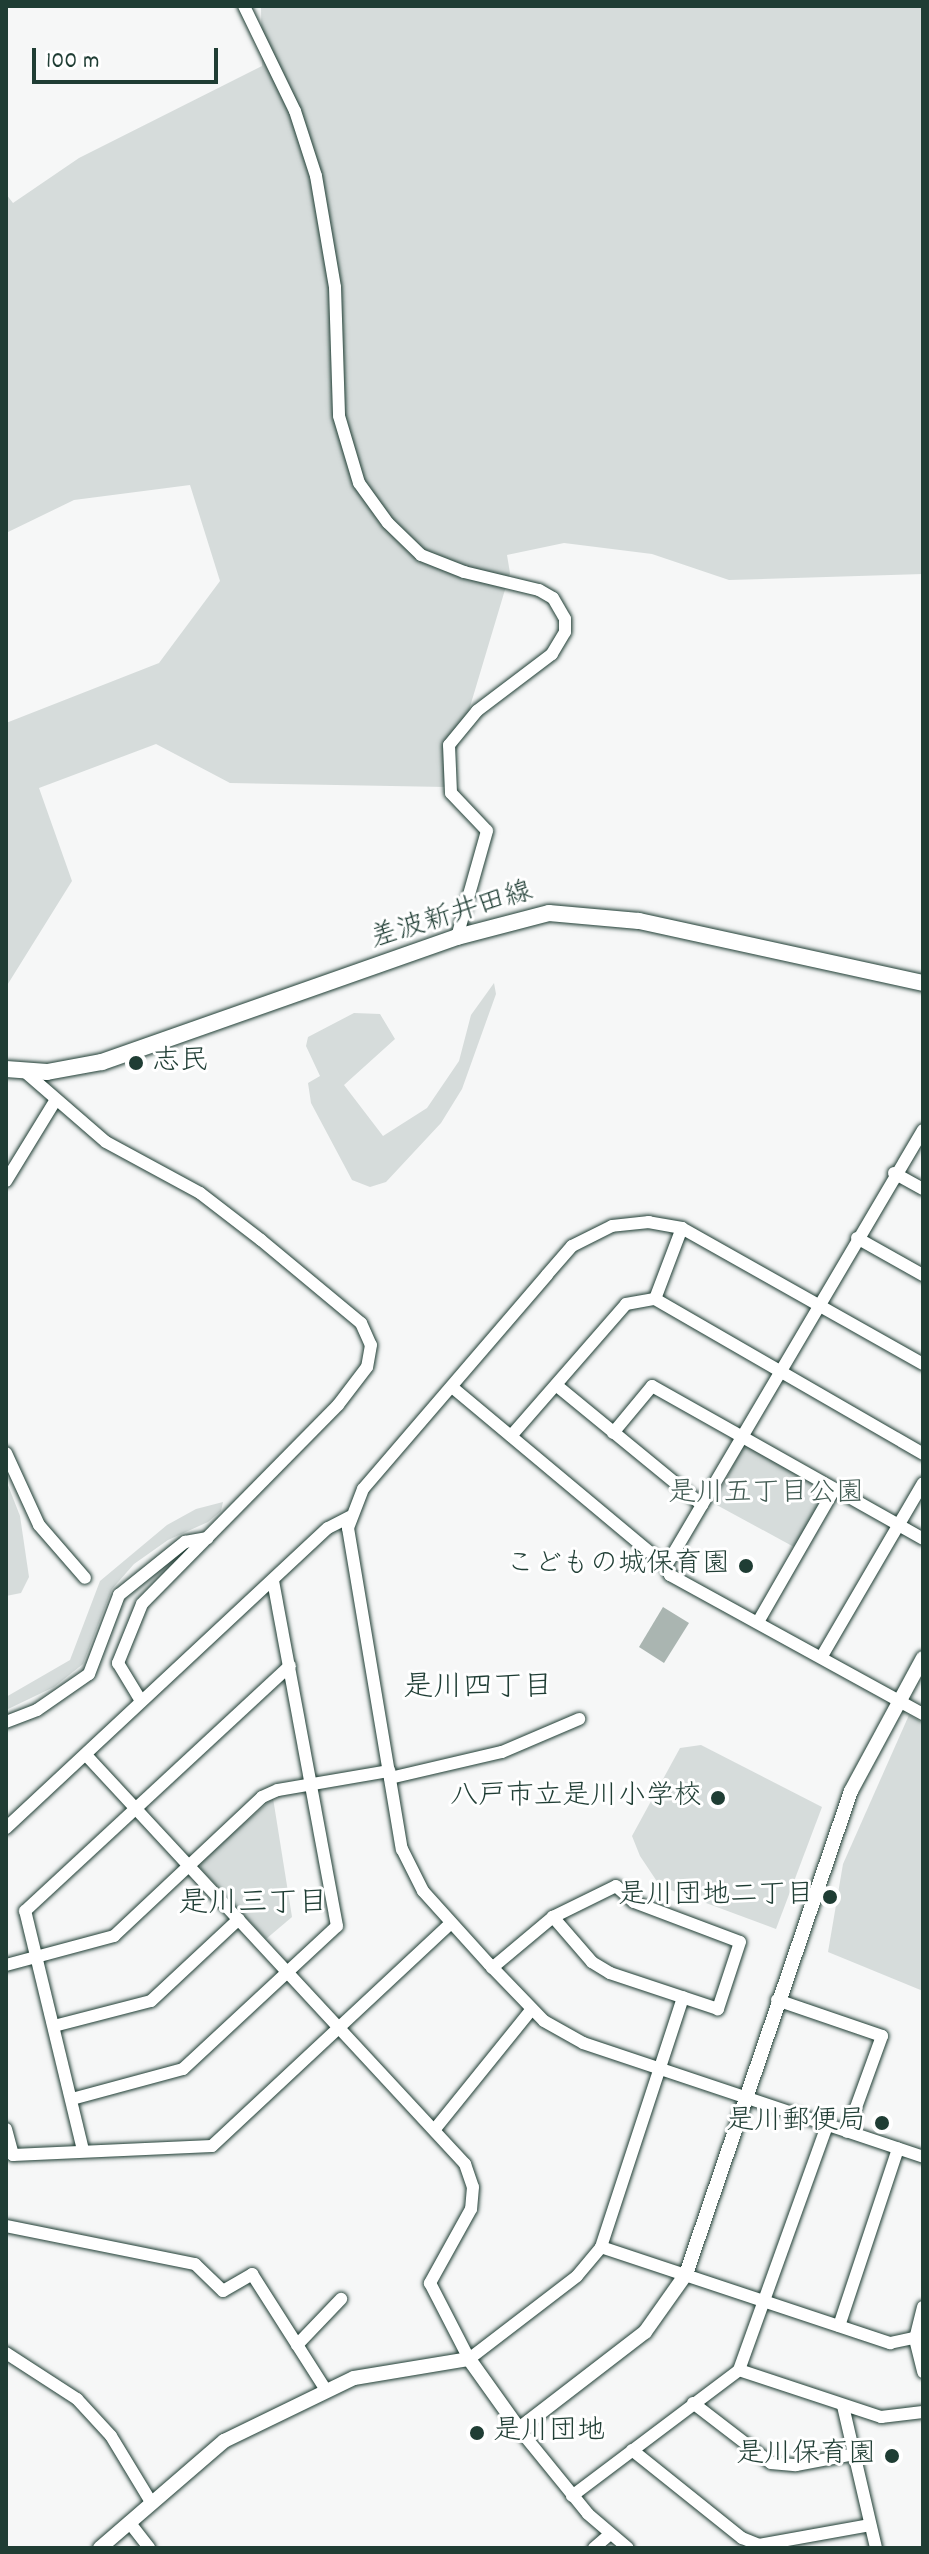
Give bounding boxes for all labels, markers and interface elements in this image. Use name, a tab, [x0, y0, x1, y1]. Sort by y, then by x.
scale bar	[36, 32, 222, 82]
text: 100 m	[46, 45, 99, 79]
street label: 差波新井田線	[367, 876, 537, 958]
place label: 志民	[152, 1046, 208, 1080]
marker: 志民	[127, 1054, 145, 1072]
park label: 是川五丁目公園	[668, 1478, 864, 1512]
place label: こどもの城保育園	[506, 1549, 730, 1583]
marker: こどもの城保育園	[737, 1557, 755, 1575]
district label: 是川四丁目	[403, 1672, 553, 1708]
place label: 八戸市立是川小学校	[450, 1781, 702, 1815]
marker: 八戸市立是川小学校	[709, 1789, 727, 1807]
place label: 是川団地二丁目	[618, 1880, 814, 1914]
district label: 是川三丁目	[178, 1888, 328, 1924]
marker: 是川団地二丁目	[821, 1888, 839, 1906]
place label: 是川郵便局	[726, 2106, 866, 2140]
marker: 是川郵便局	[873, 2114, 891, 2132]
place label: 是川団地	[493, 2416, 605, 2450]
marker: 是川団地	[468, 2424, 486, 2442]
place label: 是川保育園	[736, 2439, 876, 2473]
marker: 是川保育園	[883, 2447, 901, 2465]

